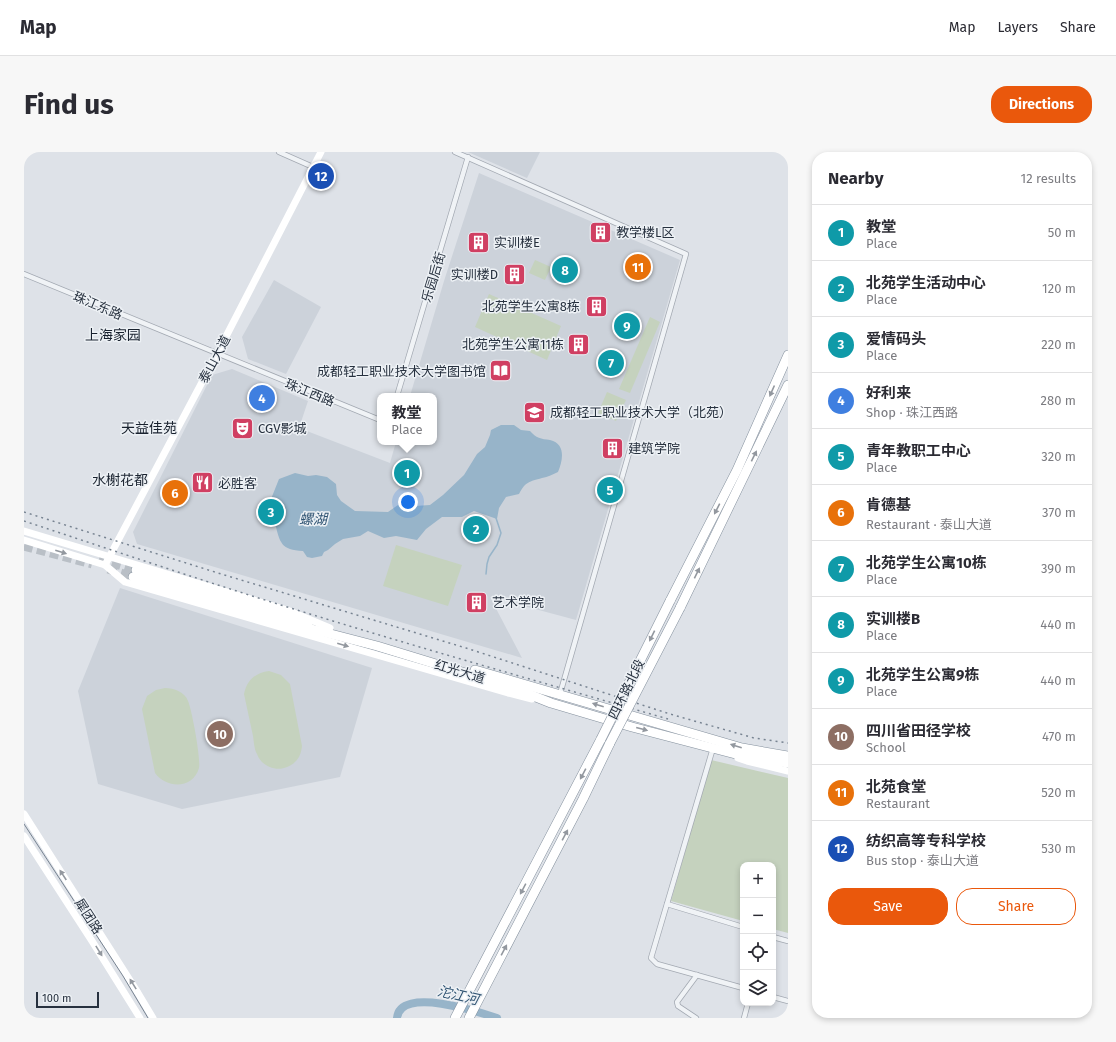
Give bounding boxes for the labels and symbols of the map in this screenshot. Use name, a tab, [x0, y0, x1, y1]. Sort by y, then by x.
pin: 12	[308, 161, 334, 191]
building icon: 教学楼L区	[587, 219, 613, 245]
place label: 教学楼L区	[616, 225, 674, 240]
building icon: 实训楼E	[465, 229, 491, 255]
place label: 实训楼E	[494, 235, 540, 250]
street label: 乐园后街	[419, 250, 448, 304]
pin: 11	[625, 252, 651, 282]
pin: 8	[552, 255, 578, 285]
building icon: 实训楼D	[501, 261, 527, 287]
place label: 实训楼D	[451, 267, 498, 282]
street label: 珠江东路	[71, 288, 125, 323]
building icon: 北苑学生公寓8栋	[583, 293, 609, 319]
place label: 北苑学生公寓8栋	[482, 299, 580, 314]
pin: 9	[614, 311, 640, 341]
district label: 上海家园	[85, 327, 141, 344]
building icon: 北苑学生公寓11栋	[566, 331, 592, 357]
street label: 泰山大道	[196, 333, 233, 386]
place label: 北苑学生公寓11栋	[462, 337, 564, 352]
pin: 7	[598, 348, 624, 378]
library icon: 成都轻工职业技术大学图书馆	[488, 358, 514, 384]
place label: 成都轻工职业技术大学图书馆	[317, 364, 486, 379]
street label: 珠江西路	[283, 376, 337, 409]
pin: 4	[249, 383, 275, 413]
one-way arrow	[769, 385, 775, 396]
school or university icon: 成都轻工职业技术大学（北苑）	[522, 399, 548, 425]
place label: 成都轻工职业技术大学（北苑）	[550, 405, 732, 420]
theatre icon: CGV影城	[230, 415, 256, 441]
district label: 天益佳苑	[121, 420, 177, 437]
place label: CGV影城	[258, 421, 306, 436]
building icon: 建筑学院	[599, 435, 625, 461]
place label: 建筑学院	[628, 441, 680, 456]
one-way arrow	[751, 450, 757, 462]
pin: 1	[394, 458, 420, 488]
restaurant icon: 必胜客	[189, 470, 215, 496]
district label: 水榭花都	[92, 472, 148, 489]
pin: 5	[597, 475, 623, 505]
place label: 必胜客	[218, 476, 257, 491]
pin: 6	[162, 478, 188, 508]
your location	[398, 492, 418, 512]
pin: 3	[258, 497, 284, 527]
one-way arrow	[714, 503, 720, 514]
water label: 螺湖	[299, 511, 329, 528]
pin: 2	[463, 514, 489, 544]
one-way arrow	[56, 549, 68, 555]
one-way arrow	[694, 567, 700, 578]
building icon: 艺术学院	[464, 589, 490, 615]
place label: 艺术学院	[492, 595, 544, 610]
one-way arrow	[649, 631, 655, 642]
one-way arrow	[337, 642, 349, 648]
street label: 红光大道	[433, 657, 487, 686]
street label: 四环路北段	[605, 657, 647, 722]
one-way arrow	[592, 702, 604, 708]
pin: 10	[207, 719, 233, 749]
one-way arrow	[636, 727, 648, 733]
one-way arrow	[730, 743, 742, 749]
one-way arrow	[580, 768, 586, 779]
one-way arrow	[561, 829, 568, 841]
one-way arrow	[59, 870, 67, 880]
one-way arrow	[519, 883, 526, 894]
street label: 犀团路	[72, 896, 105, 937]
one-way arrow	[501, 944, 508, 956]
one-way arrow	[95, 945, 102, 957]
one-way arrow	[129, 979, 137, 989]
water label: 沱江河	[436, 982, 483, 1009]
scale bar	[36, 990, 99, 1009]

